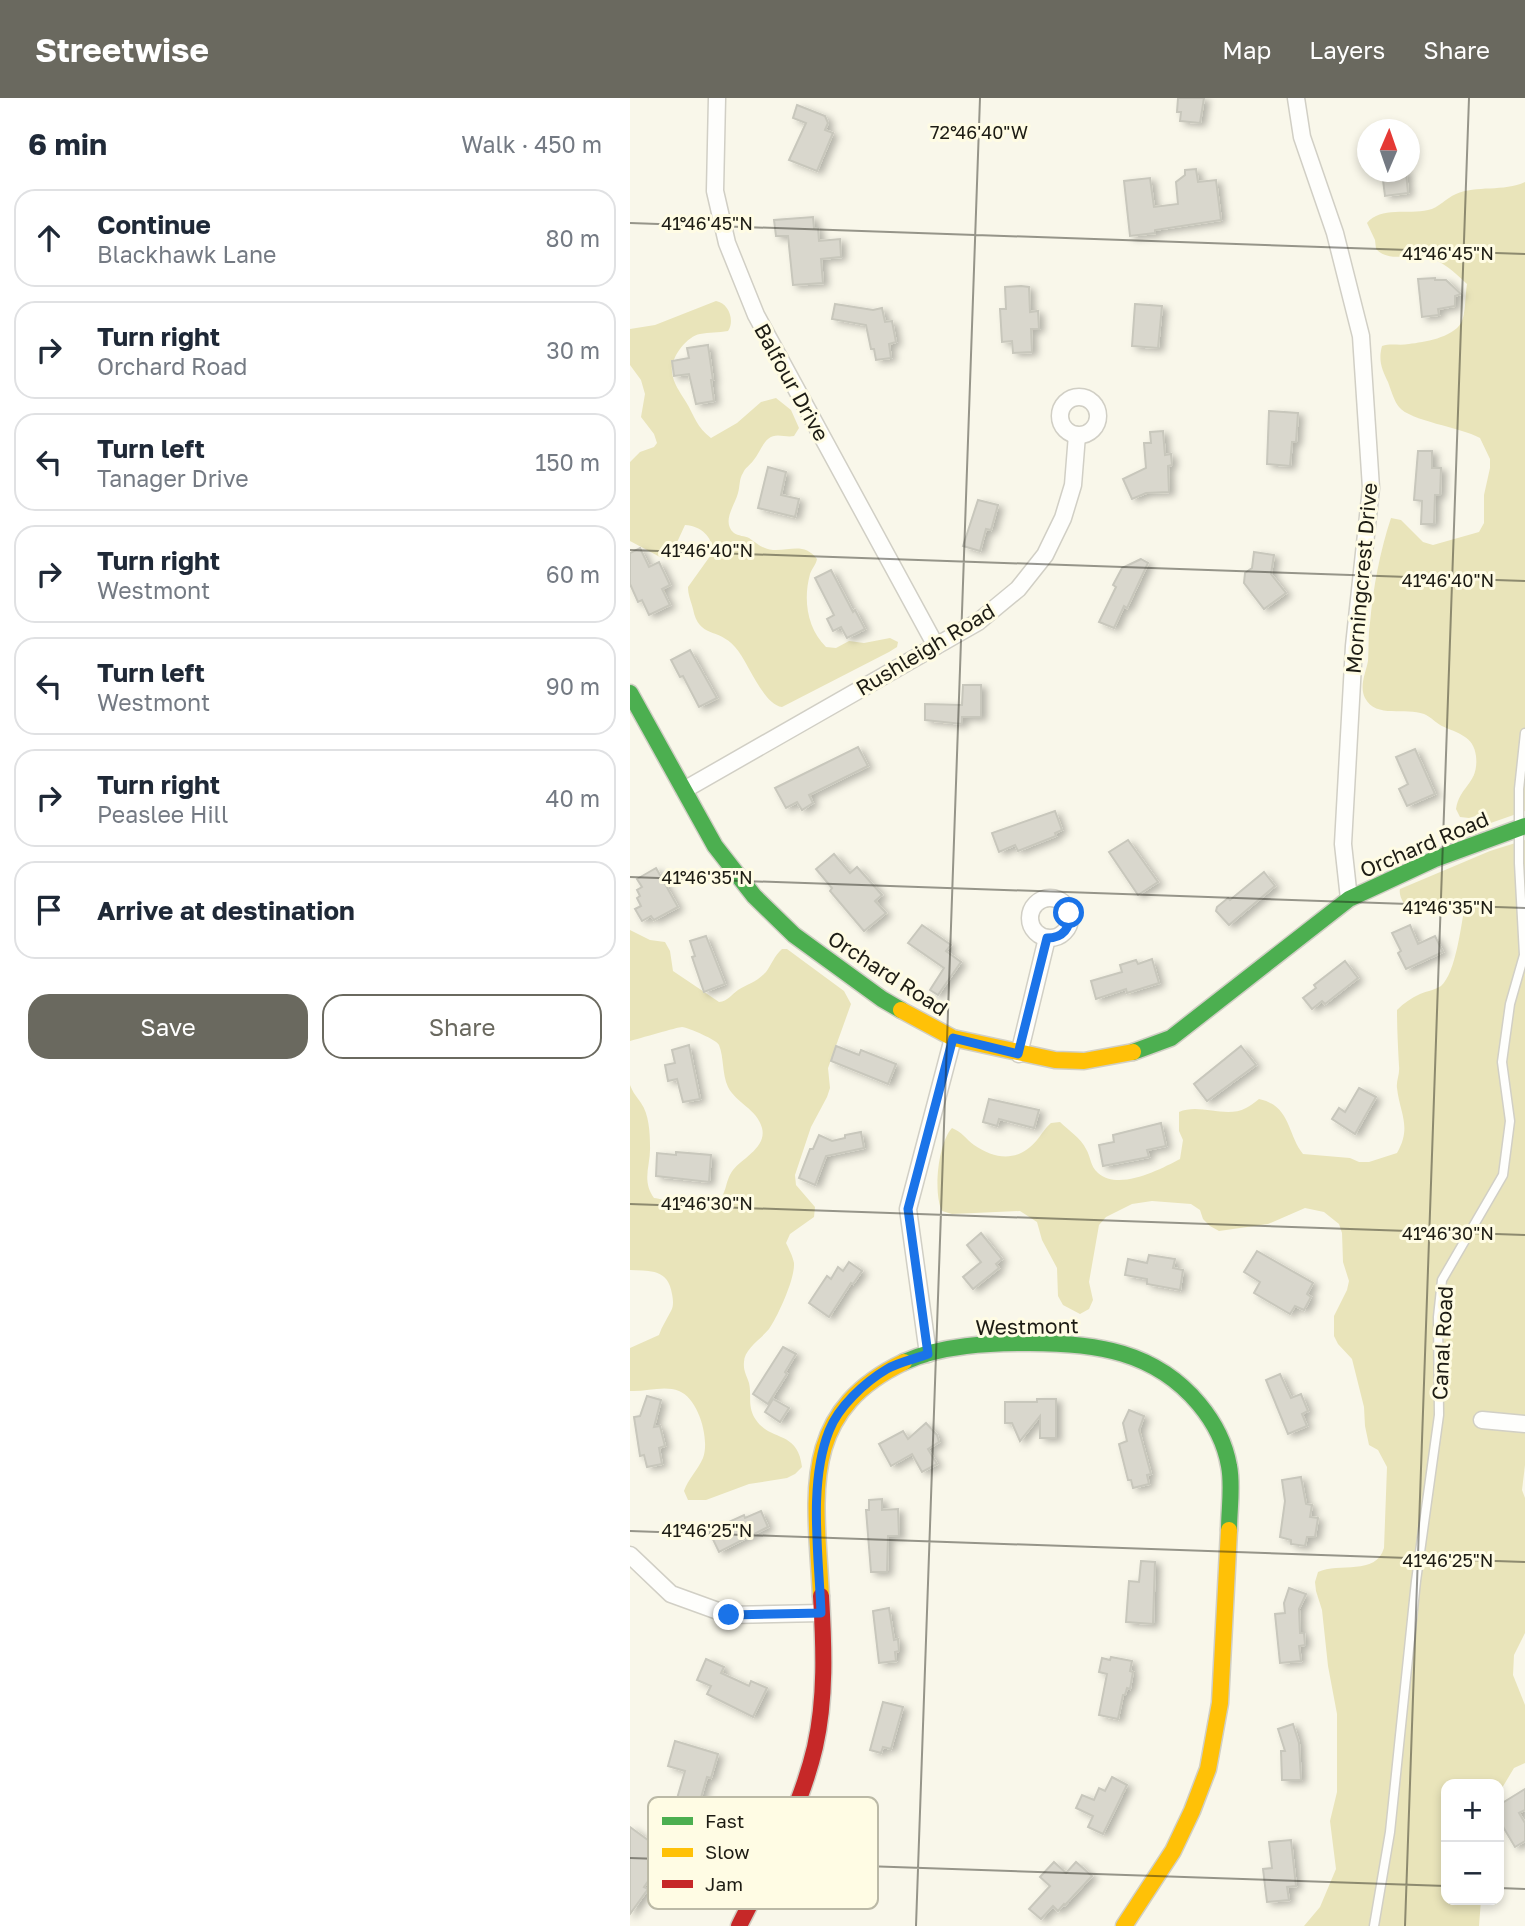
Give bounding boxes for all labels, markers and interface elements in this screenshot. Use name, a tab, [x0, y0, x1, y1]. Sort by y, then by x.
text: Streetwise	[35, 30, 209, 69]
text: Map	[1222, 35, 1271, 64]
text: Layers	[1309, 35, 1385, 64]
text: Share	[1423, 35, 1490, 64]
north arrow	[1357, 119, 1420, 182]
text: 72°46'40"W	[930, 121, 1028, 143]
text: 6 min	[28, 126, 107, 162]
text: Walk · 450 m	[461, 130, 602, 158]
text: Continue	[97, 209, 211, 240]
text: 41°46'45"N	[661, 212, 753, 234]
icon: ahead	[30, 219, 68, 257]
text: 80 m	[546, 224, 600, 252]
text: Blackhawk Lane	[97, 240, 276, 268]
text: 41°46'45"N	[1402, 242, 1494, 264]
street label: Balfour Drive	[749, 319, 835, 445]
text: Turn right	[97, 321, 220, 352]
icon: right	[30, 331, 68, 369]
text: 30 m	[546, 336, 600, 364]
text: Orchard Road	[97, 352, 247, 380]
text: Turn left	[97, 433, 205, 464]
icon: left	[30, 443, 68, 481]
text: 150 m	[535, 448, 600, 476]
text: Tanager Drive	[97, 464, 249, 492]
street label: Morningcrest Drive	[1340, 481, 1382, 675]
text: 41°46'40"N	[661, 539, 753, 561]
text: Turn right	[97, 545, 220, 576]
icon: right	[30, 555, 68, 593]
text: 60 m	[546, 560, 600, 588]
text: 41°46'40"N	[1402, 569, 1494, 591]
text: Westmont	[97, 576, 210, 604]
street label: Rushleigh Road	[851, 597, 999, 701]
text: Turn left	[97, 657, 205, 688]
icon: left	[30, 667, 68, 705]
text: 90 m	[546, 672, 600, 700]
text: Westmont	[97, 688, 210, 716]
text: Turn right	[97, 769, 220, 800]
icon: right	[30, 779, 68, 817]
text: 40 m	[546, 784, 600, 812]
text: Peaslee Hill	[97, 800, 228, 828]
street label: Orchard Road	[1356, 805, 1492, 883]
text: 41°46'35"N	[661, 866, 753, 888]
icon: arrive	[30, 891, 68, 929]
text: Arrive at destination	[97, 895, 355, 926]
text: 41°46'35"N	[1402, 896, 1494, 918]
route start	[1053, 897, 1084, 928]
street label: Orchard Road	[823, 925, 953, 1021]
button: Save	[28, 994, 308, 1059]
button: Share	[322, 994, 602, 1059]
text: 41°46'30"N	[661, 1192, 753, 1214]
text: 41°46'30"N	[1402, 1222, 1494, 1244]
street label: Canal Road	[1426, 1285, 1458, 1401]
street label: Westmont	[975, 1312, 1079, 1340]
text: 41°46'25"N	[661, 1519, 753, 1541]
text: 41°46'25"N	[1402, 1549, 1494, 1571]
route end	[713, 1599, 744, 1630]
map controls	[1441, 1779, 1504, 1905]
button: +	[1441, 1779, 1504, 1842]
legend	[648, 1797, 878, 1909]
text: Fast	[705, 1809, 744, 1832]
text: Slow	[705, 1840, 750, 1863]
button: −	[1441, 1842, 1504, 1905]
text: Jam	[705, 1872, 743, 1895]

